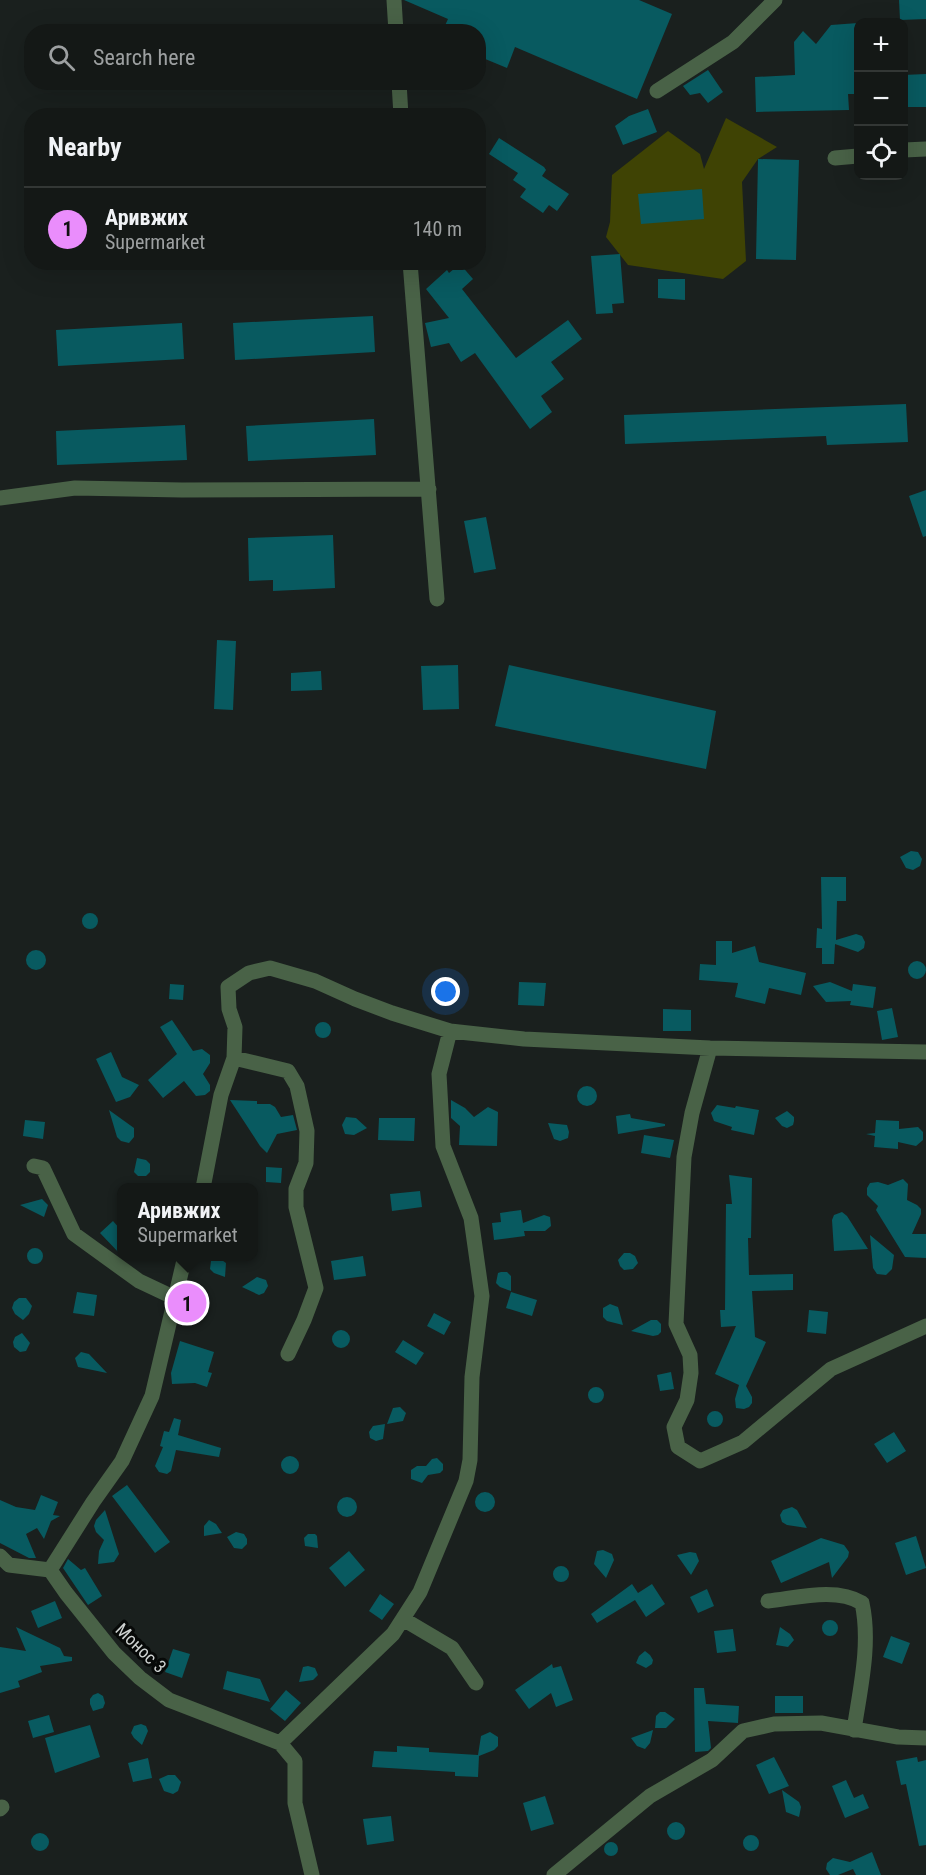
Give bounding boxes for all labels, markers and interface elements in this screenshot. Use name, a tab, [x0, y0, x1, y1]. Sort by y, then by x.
map controls	[854, 18, 908, 180]
button: +	[854, 18, 908, 72]
search box	[24, 24, 486, 90]
icon: search	[45, 41, 78, 74]
text: Search here	[93, 45, 195, 70]
button: −	[854, 72, 908, 126]
button: locate	[854, 126, 908, 180]
text: Nearby	[48, 132, 122, 162]
text: Аривжих	[105, 205, 188, 230]
text: 1	[62, 217, 73, 241]
text: 140 m	[413, 217, 462, 241]
text: Supermarket	[105, 230, 205, 254]
your location	[431, 977, 460, 1006]
popup	[117, 1183, 258, 1261]
text: Аривжих	[137, 1198, 220, 1223]
text: Supermarket	[137, 1223, 238, 1247]
pin: 1	[168, 1280, 207, 1326]
street label: Монос 3	[111, 1619, 171, 1677]

